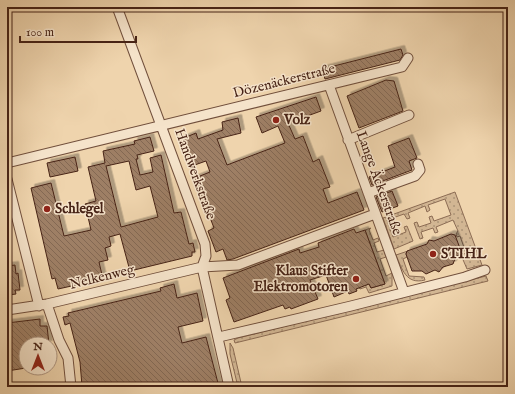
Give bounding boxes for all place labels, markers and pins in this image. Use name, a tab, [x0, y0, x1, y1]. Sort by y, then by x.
place label: Volz	[283, 111, 311, 129]
marker: Volz	[271, 115, 281, 125]
place label: Schlegel	[55, 200, 105, 218]
marker: Schlegel	[42, 204, 52, 214]
place label: STIHL	[441, 245, 487, 263]
marker: STIHL	[428, 249, 438, 259]
place label: Klaus Stifter Elektromotoren	[254, 262, 349, 296]
marker: Klaus Stifter Elektromotoren	[351, 274, 361, 284]

